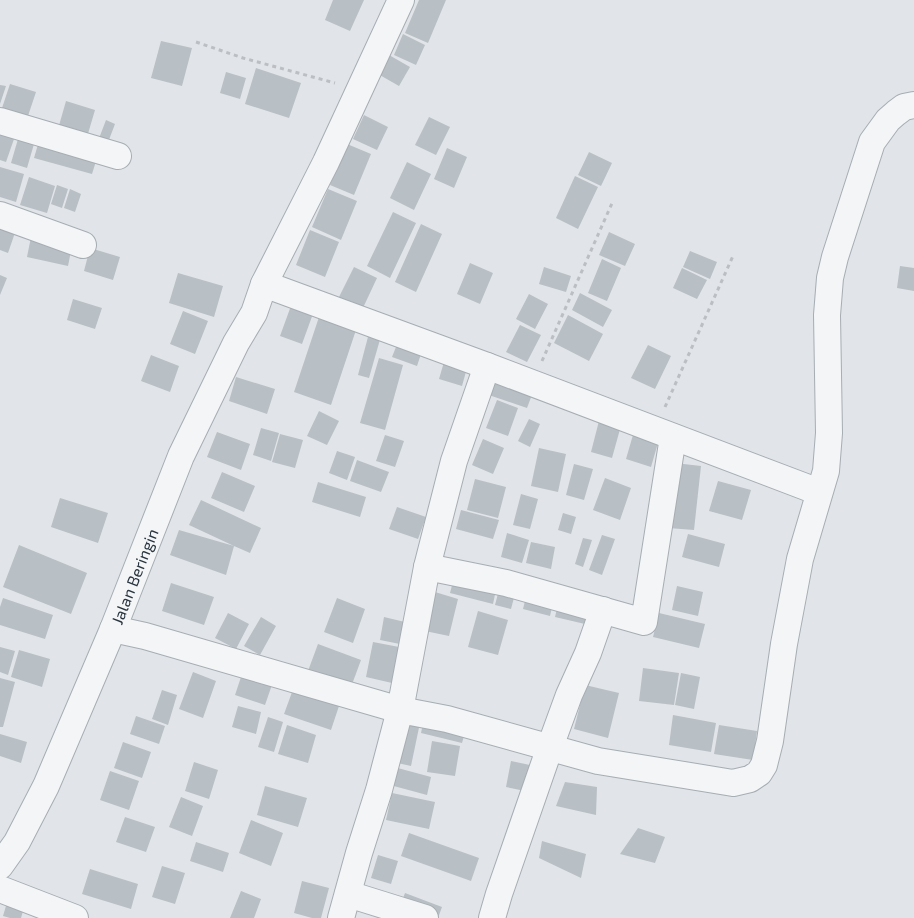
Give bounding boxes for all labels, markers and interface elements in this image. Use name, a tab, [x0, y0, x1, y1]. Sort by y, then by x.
street label: Jalan Beringin	[106, 526, 161, 627]

